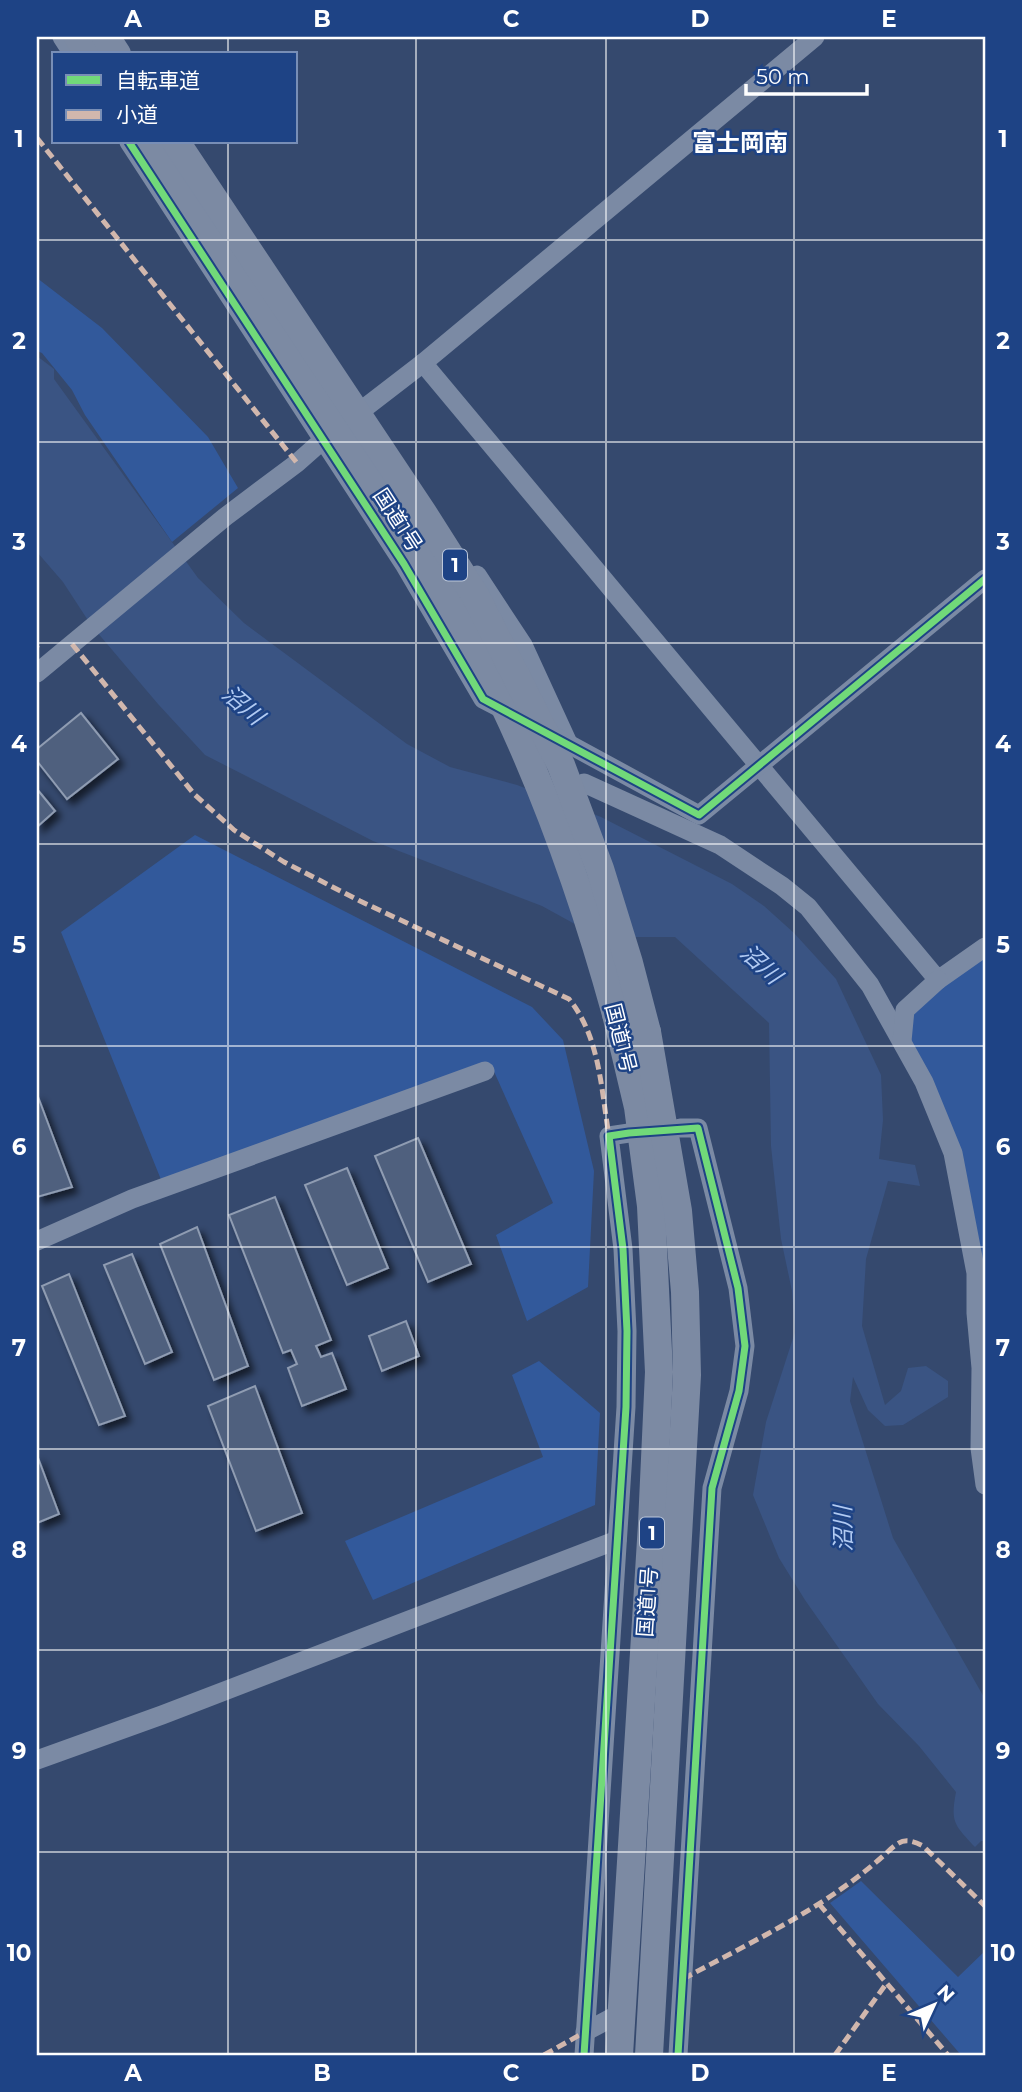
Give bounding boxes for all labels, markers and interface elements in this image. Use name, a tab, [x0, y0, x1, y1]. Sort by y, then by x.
text: A	[123, 5, 142, 33]
text: B	[313, 5, 331, 33]
text: C	[503, 5, 520, 33]
text: D	[691, 5, 710, 33]
text: E	[881, 5, 897, 33]
legend	[52, 52, 298, 144]
scale bar	[746, 52, 866, 96]
text: 50 m	[756, 64, 810, 89]
text: 自転車道	[116, 68, 200, 93]
text: 小道	[116, 102, 158, 127]
text: 1	[14, 125, 24, 153]
text: 1	[998, 125, 1008, 153]
district label: 富士岡南	[692, 128, 788, 157]
text: 2	[12, 327, 26, 355]
text: 2	[996, 327, 1010, 355]
street label: 国道1号	[368, 484, 428, 556]
text: 3	[11, 528, 26, 556]
text: 3	[995, 528, 1010, 556]
road number: 1	[443, 550, 467, 580]
water label: 沼川	[216, 679, 272, 733]
text: 4	[11, 730, 27, 758]
text: 4	[995, 730, 1011, 758]
text: 5	[12, 931, 26, 959]
text: 5	[996, 931, 1010, 959]
water label: 沼川	[735, 938, 790, 992]
street label: 国道1号	[600, 1001, 642, 1075]
text: 6	[12, 1133, 27, 1161]
text: 6	[996, 1133, 1011, 1161]
text: 7	[12, 1334, 26, 1362]
text: 7	[996, 1334, 1010, 1362]
water label: 沼川	[829, 1503, 857, 1552]
road number: 1	[640, 1518, 664, 1548]
text: 8	[11, 1536, 27, 1564]
text: 8	[995, 1536, 1011, 1564]
street label: 国道1号	[632, 1566, 662, 1638]
text: 9	[12, 1737, 26, 1765]
text: 9	[996, 1737, 1010, 1765]
text: 10	[7, 1939, 31, 1967]
text: 10	[991, 1939, 1015, 1967]
north arrow	[900, 1969, 970, 2039]
text: N	[932, 1980, 959, 2007]
text: A	[123, 2059, 142, 2087]
text: B	[313, 2059, 331, 2087]
text: C	[503, 2059, 520, 2087]
text: D	[691, 2059, 710, 2087]
text: E	[881, 2059, 897, 2087]

